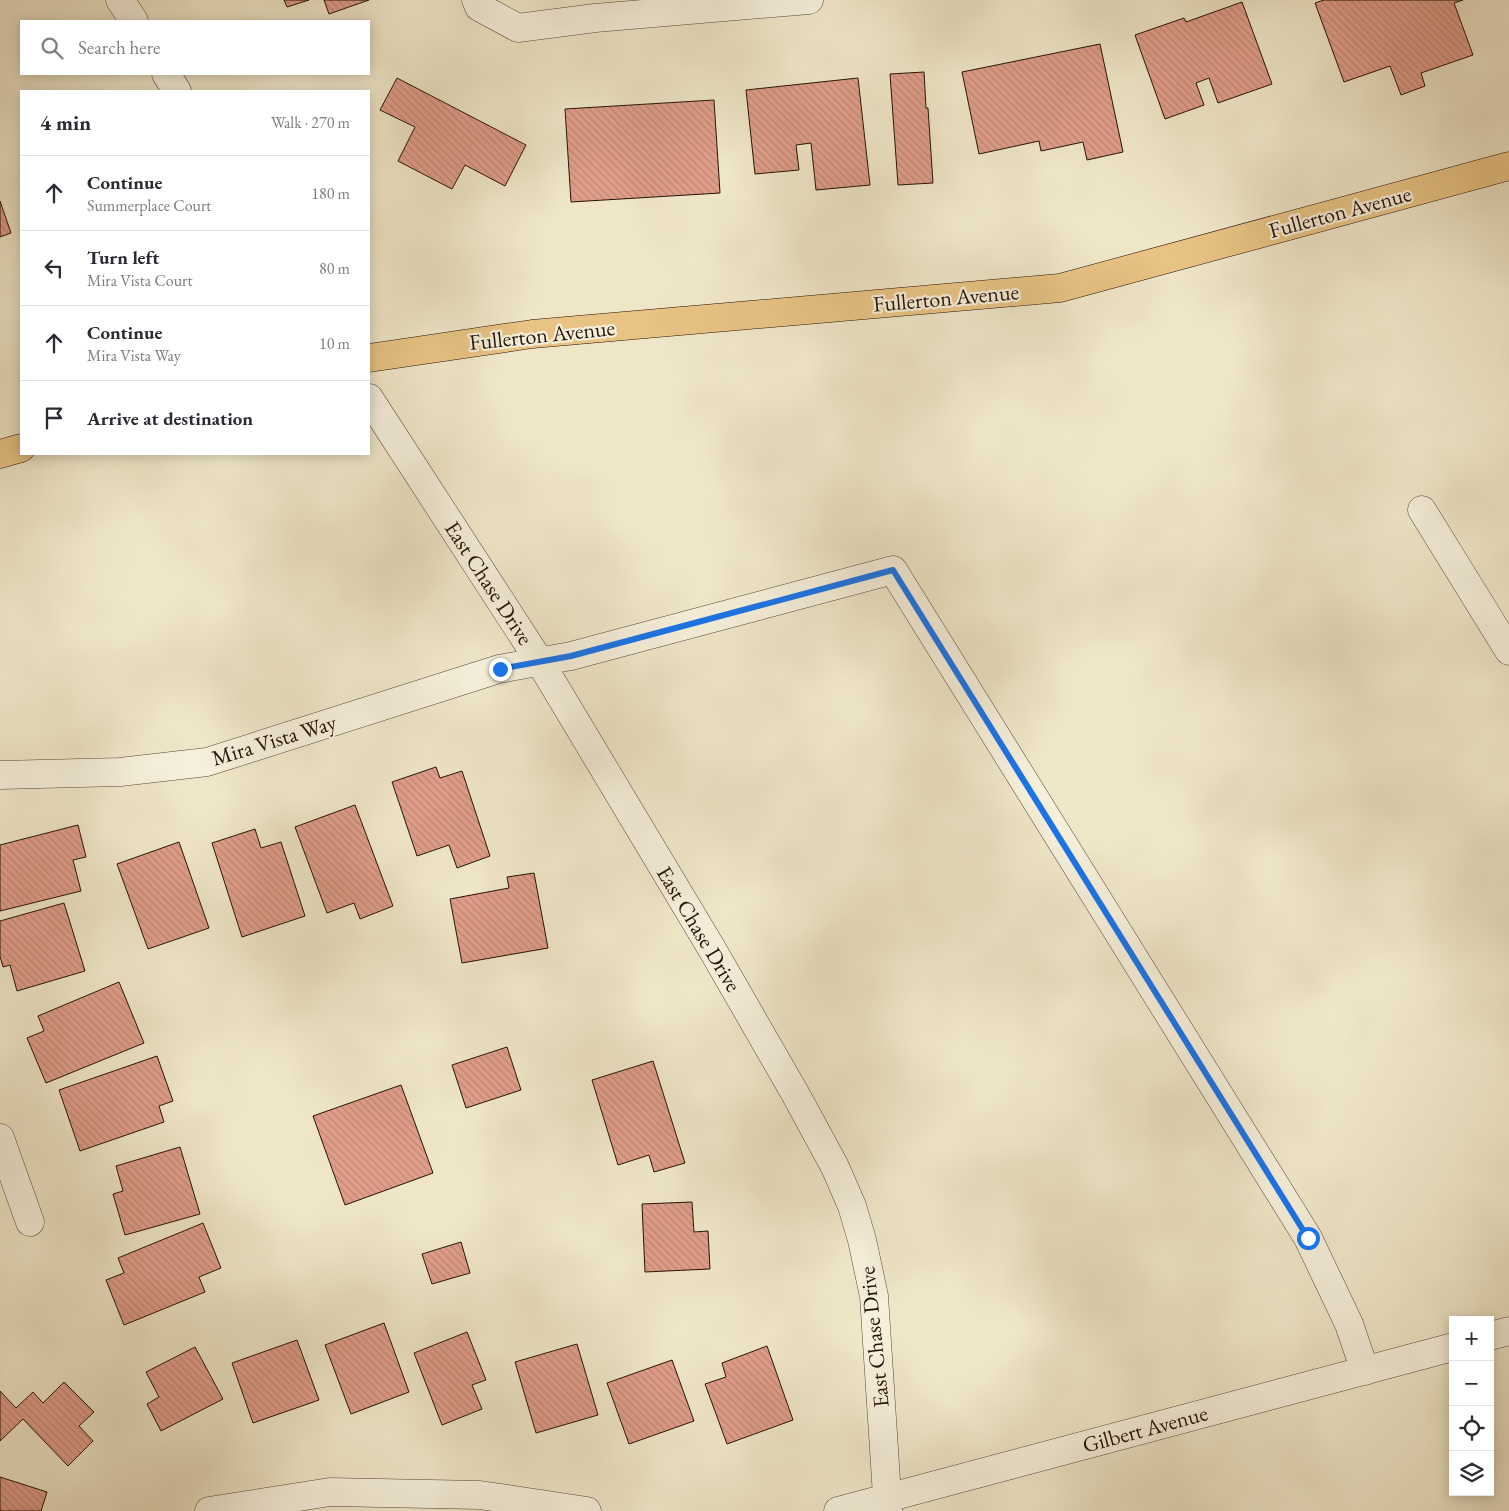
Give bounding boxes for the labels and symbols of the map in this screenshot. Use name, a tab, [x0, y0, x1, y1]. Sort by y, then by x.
street label: Fullerton Avenue	[1266, 179, 1415, 245]
street label: Fullerton Avenue	[872, 277, 1021, 319]
street label: Fullerton Avenue	[468, 313, 617, 357]
street label: East Chase Drive	[438, 516, 540, 651]
route end	[489, 658, 512, 681]
street label: Mira Vista Way	[208, 707, 340, 773]
street label: East Chase Drive	[650, 861, 748, 998]
route start	[1297, 1227, 1320, 1250]
street label: East Chase Drive	[852, 1265, 896, 1409]
street label: Gilbert Avenue	[1079, 1398, 1211, 1460]

